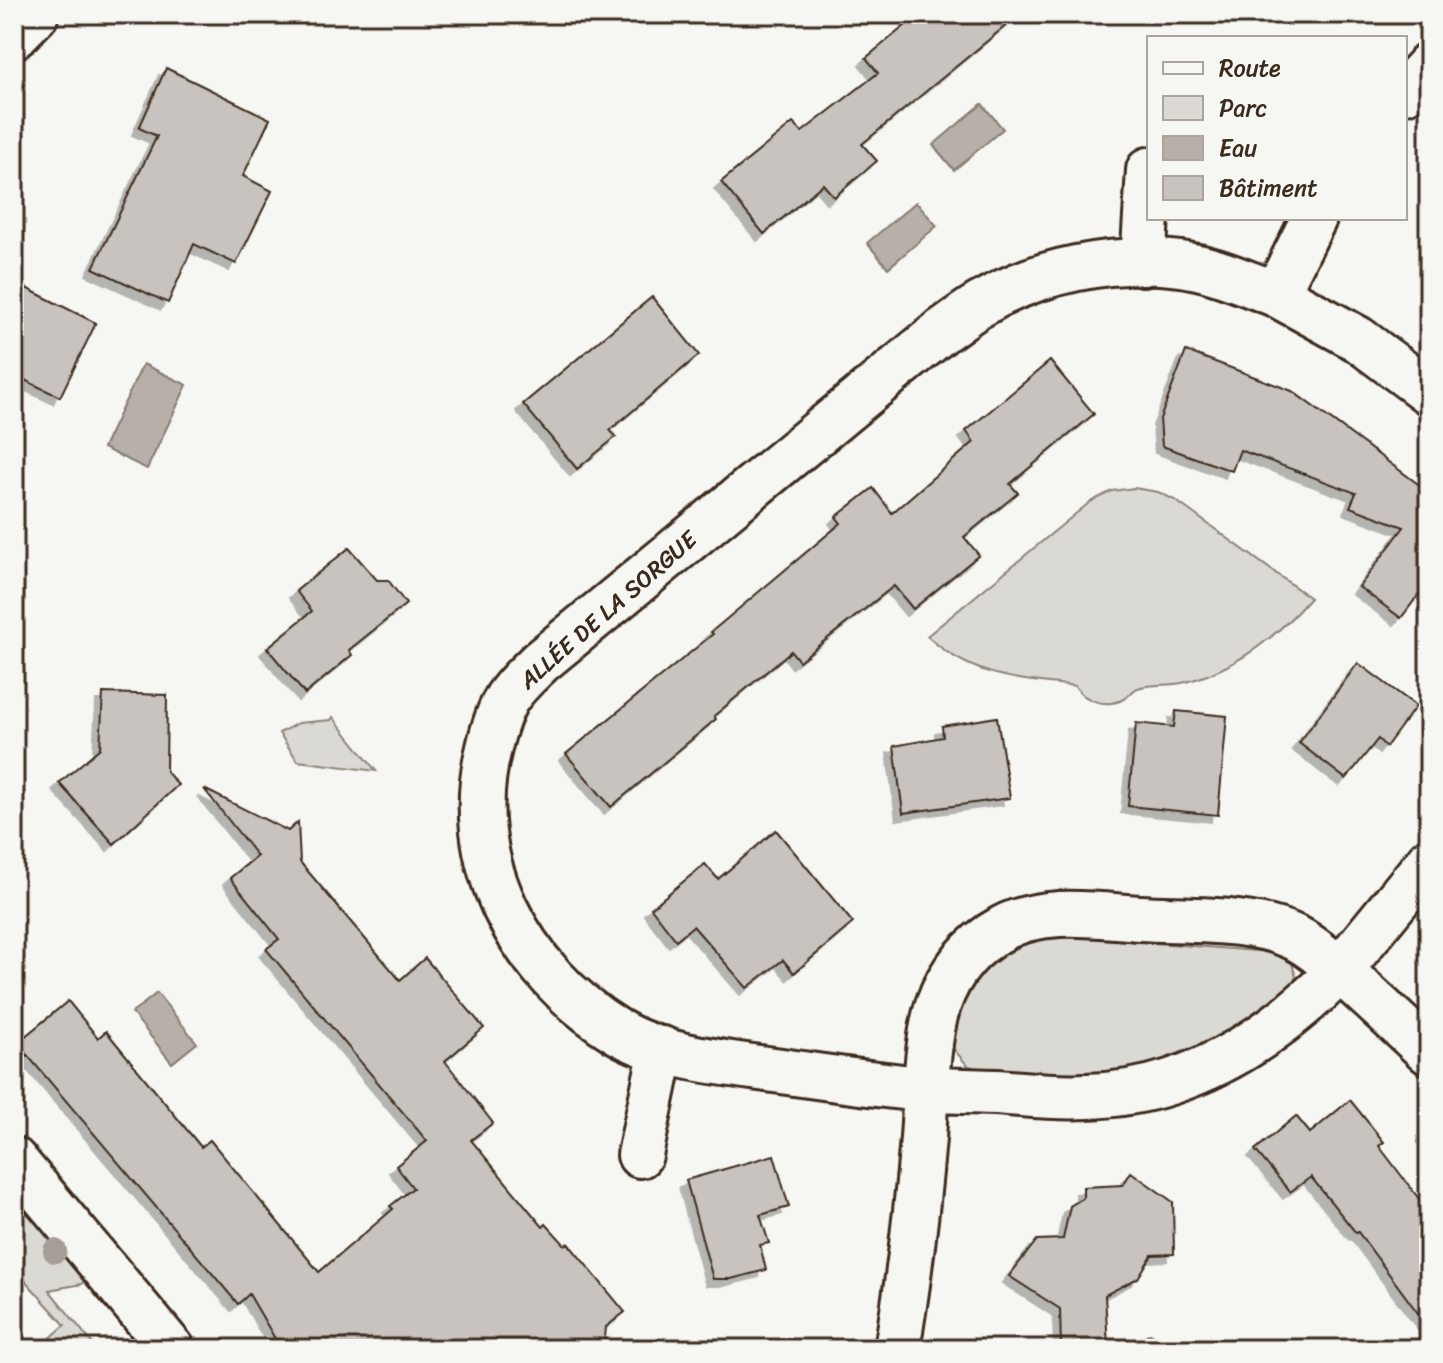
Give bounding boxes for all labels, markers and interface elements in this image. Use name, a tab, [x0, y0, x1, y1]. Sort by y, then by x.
legend	[1147, 36, 1407, 220]
text: Route	[1219, 47, 1281, 89]
text: Parc	[1219, 87, 1267, 129]
text: Eau	[1219, 127, 1257, 169]
text: Bâtiment	[1219, 167, 1318, 209]
street label: ALLÉE DE LA SORGUE	[508, 519, 708, 701]

